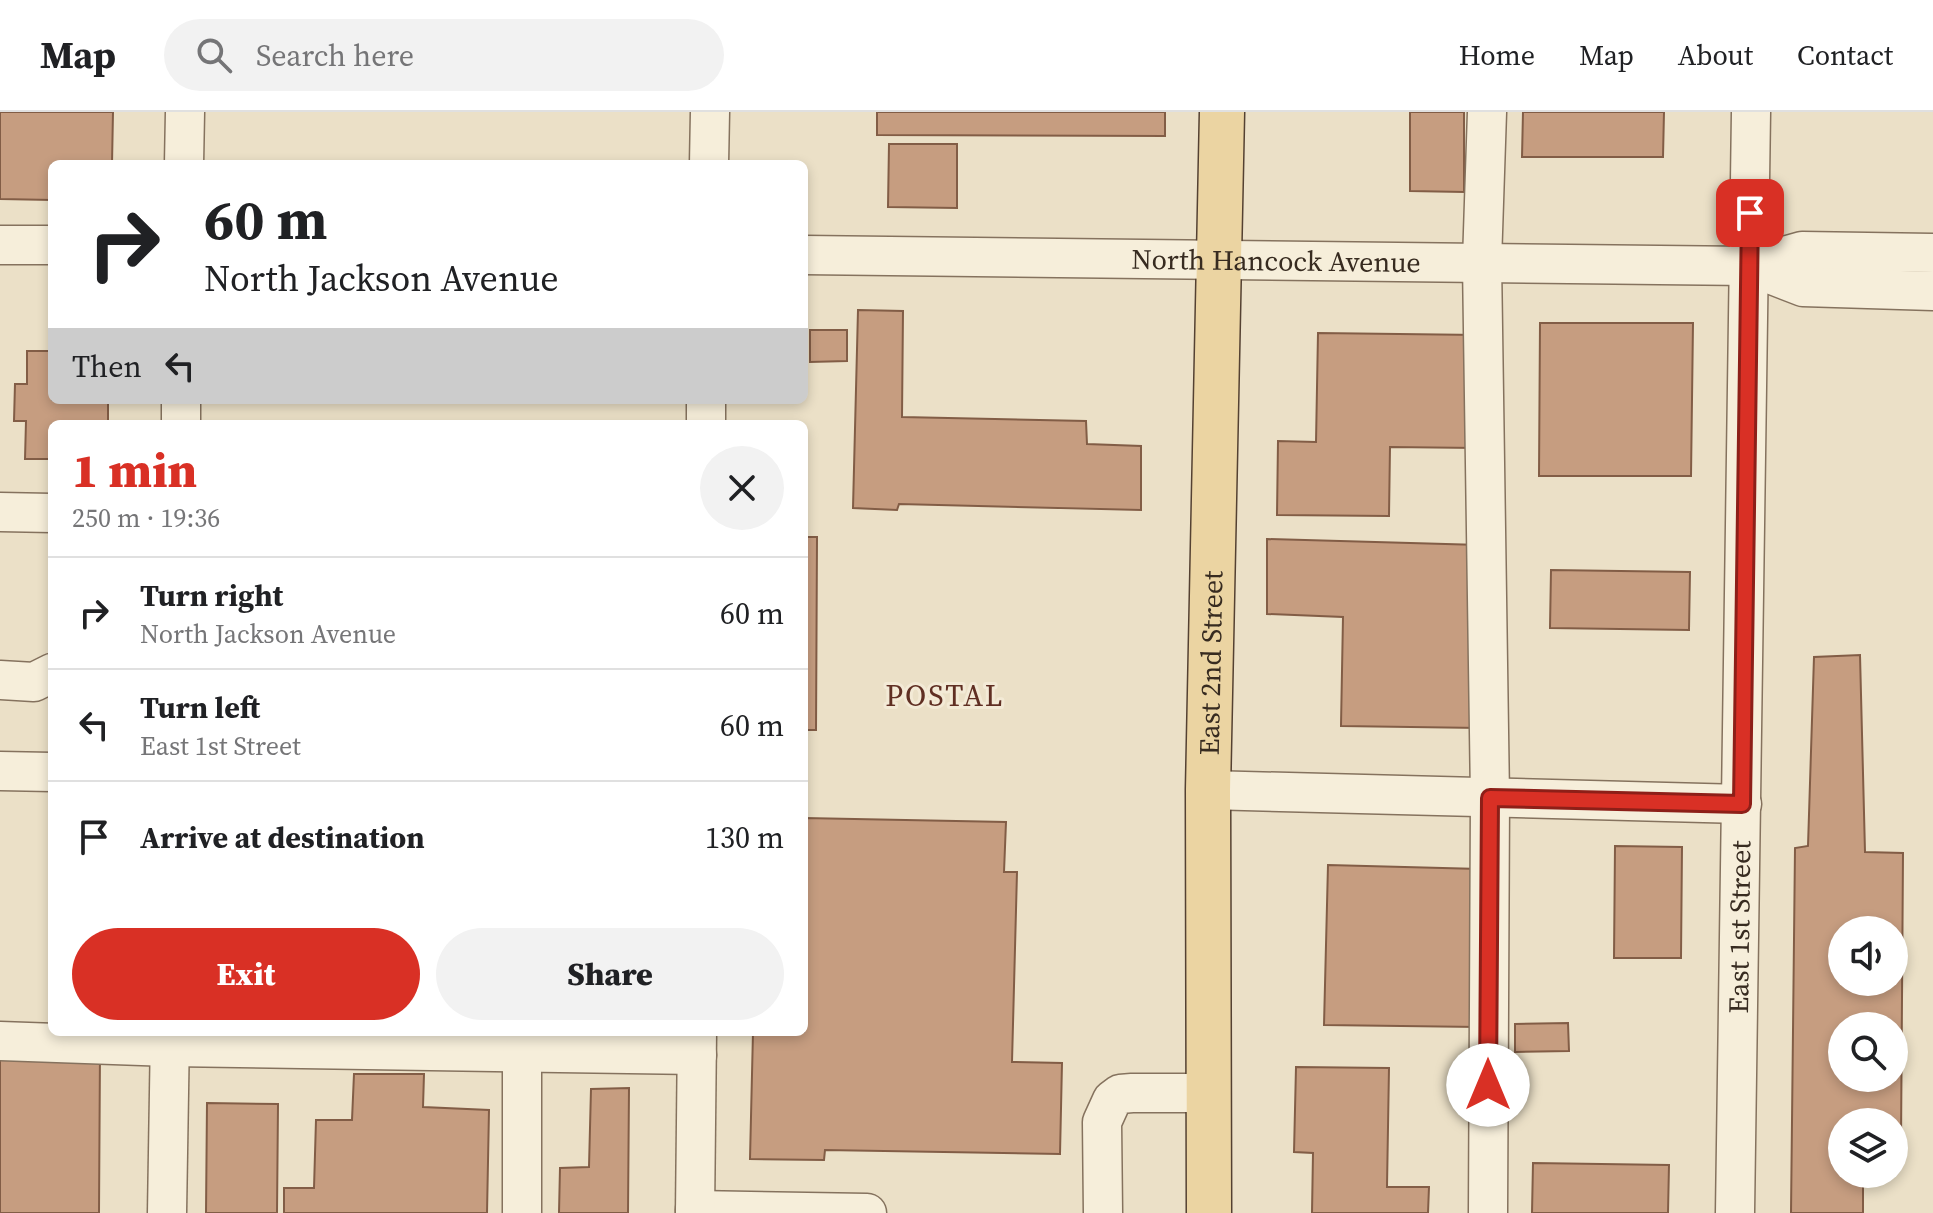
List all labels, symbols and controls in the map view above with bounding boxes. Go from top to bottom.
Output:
search box [164,19,724,91]
text: Map [40,29,116,81]
icon: search [192,33,236,77]
text: Search here [256,35,414,76]
text: Home [1459,36,1535,74]
text: Map [1579,36,1634,74]
text: About [1678,36,1753,74]
text: Contact [1797,36,1893,74]
pin [1716,179,1784,247]
text: 60 m [204,181,327,258]
icon: arrive [1728,191,1772,235]
icon: right [72,192,176,296]
street label: North Hancock Avenue [1131,240,1421,281]
text: North Jackson Avenue [204,254,559,303]
icon: left [158,344,202,388]
text: Then [72,346,142,387]
text: 1 min [72,437,197,503]
button: close [700,446,784,530]
text: 250 m · 19:36 [72,500,220,536]
street label: East 2nd Street [1190,569,1232,756]
text: Turn right [140,575,283,616]
icon: right [72,591,116,635]
text: 60 m [720,593,784,634]
text: North Jackson Avenue [140,616,396,652]
district label: POSTAL [885,675,1005,716]
text: Turn left [140,687,260,728]
icon: left [72,703,116,747]
text: 60 m [720,705,784,746]
text: East 1st Street [140,728,301,764]
icon: arrive [72,815,116,859]
text: Arrive at destination [140,817,425,858]
text: 130 m [705,817,784,858]
street label: East 1st Street [1719,839,1759,1014]
map controls [1828,916,1908,1188]
button: sound [1828,916,1908,996]
button: Exit [72,928,420,1020]
button: Share [436,928,784,1020]
button: search [1828,1012,1908,1092]
position arrow [1446,1043,1530,1127]
button: layers [1828,1108,1908,1188]

